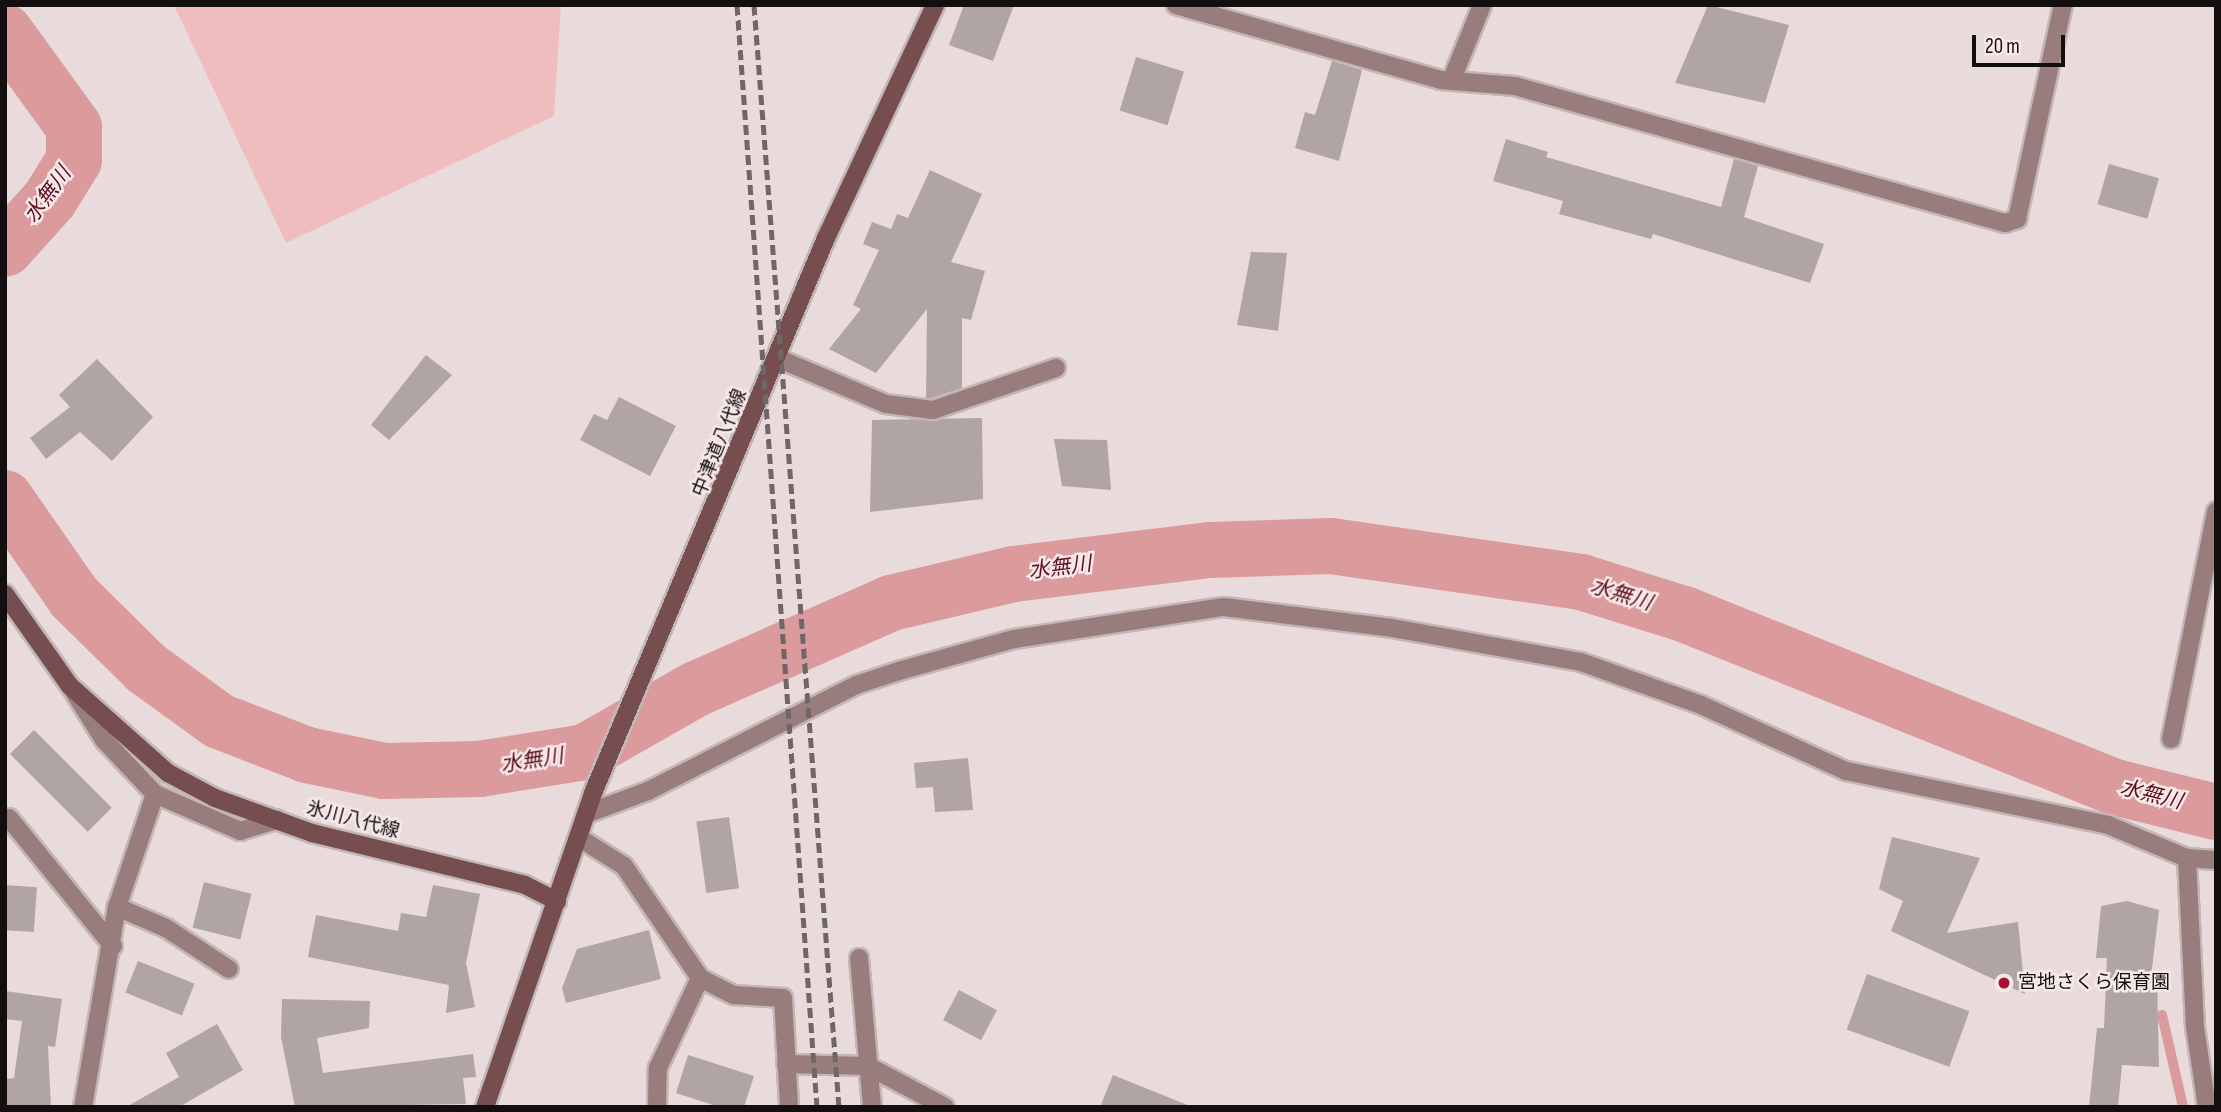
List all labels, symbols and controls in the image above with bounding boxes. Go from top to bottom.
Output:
scale bar [1976,21,2069,65]
text: 20 m [1985,34,2020,59]
water label: 水無川 [19,162,77,228]
street label: 中津道八代線 [688,386,752,500]
water label: 水無川 [1027,552,1093,584]
water label: 水無川 [1587,574,1655,616]
water label: 水無川 [499,744,565,778]
water label: 水無川 [2117,775,2185,815]
street label: 氷川八代線 [304,797,402,843]
place label: 宮地さくら保育園 [2018,972,2170,994]
marker: 宮地さくら保育園 [1996,975,2012,991]

